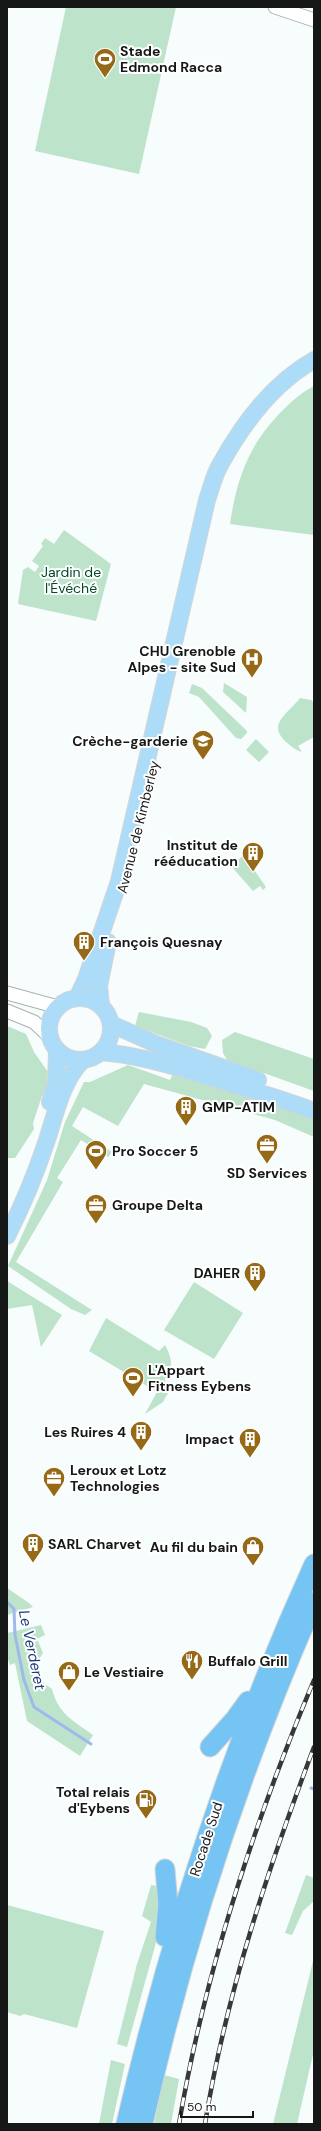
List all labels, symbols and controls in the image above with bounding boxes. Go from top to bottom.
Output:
place label: Stade Edmond Racca [120,42,222,76]
sports icon: Stade Edmond Racca [92,46,118,79]
park label: Jardin de l'Évéché [41,563,101,597]
place label: CHU Grenoble Alpes - site Sud [128,642,236,676]
hospital icon: CHU Grenoble Alpes - site Sud [239,646,265,679]
school or university icon: Crèche-garderie [190,728,216,761]
place label: Crèche-garderie [72,732,188,750]
street label: Avenue de Kimberley [113,759,163,895]
place label: Institut de rééducation [154,836,238,870]
building icon: Institut de rééducation [240,840,266,873]
building icon: François Quesnay [71,929,97,962]
place label: François Quesnay [100,933,223,951]
building icon: GMP-ATIM [173,1094,199,1127]
place label: GMP-ATIM [202,1098,275,1116]
office icon: SD Services [254,1132,280,1165]
sports icon: Pro Soccer 5 [83,1138,109,1171]
place label: Pro Soccer 5 [112,1142,198,1160]
place label: SD Services [227,1164,307,1182]
office icon: Groupe Delta [83,1192,109,1225]
place label: Groupe Delta [112,1196,203,1214]
building icon: DAHER [242,1260,268,1293]
place label: DAHER [194,1264,240,1282]
place label: L'Appart Fitness Eybens [148,1361,251,1395]
sports icon: L'Appart Fitness Eybens [120,1365,146,1398]
building icon: Les Ruires 4 [128,1419,154,1452]
place label: Les Ruires 4 [44,1423,126,1441]
building icon: Impact [237,1426,263,1459]
place label: Impact [185,1430,234,1448]
place label: Leroux et Lotz Technologies [70,1461,166,1495]
office icon: Leroux et Lotz Technologies [41,1465,67,1498]
building icon: SARL Charvet [20,1531,46,1564]
shop icon: Au fil du bain [240,1534,266,1567]
place label: SARL Charvet [48,1535,141,1553]
place label: Au fil du bain [150,1538,238,1556]
water label: Le Verderet [14,1608,50,1692]
restaurant icon: Buffalo Grill [179,1648,205,1681]
place label: Buffalo Grill [208,1652,287,1670]
shop icon: Le Vestiaire [56,1659,82,1692]
place label: Le Vestiaire [84,1663,164,1681]
place label: Total relais d'Eybens [56,1783,130,1817]
fuel station icon: Total relais d'Eybens [133,1787,159,1820]
street label: Rocade Sud [186,1800,226,1878]
scale bar [181,2093,253,2119]
text: 50 m [187,2099,216,2115]

